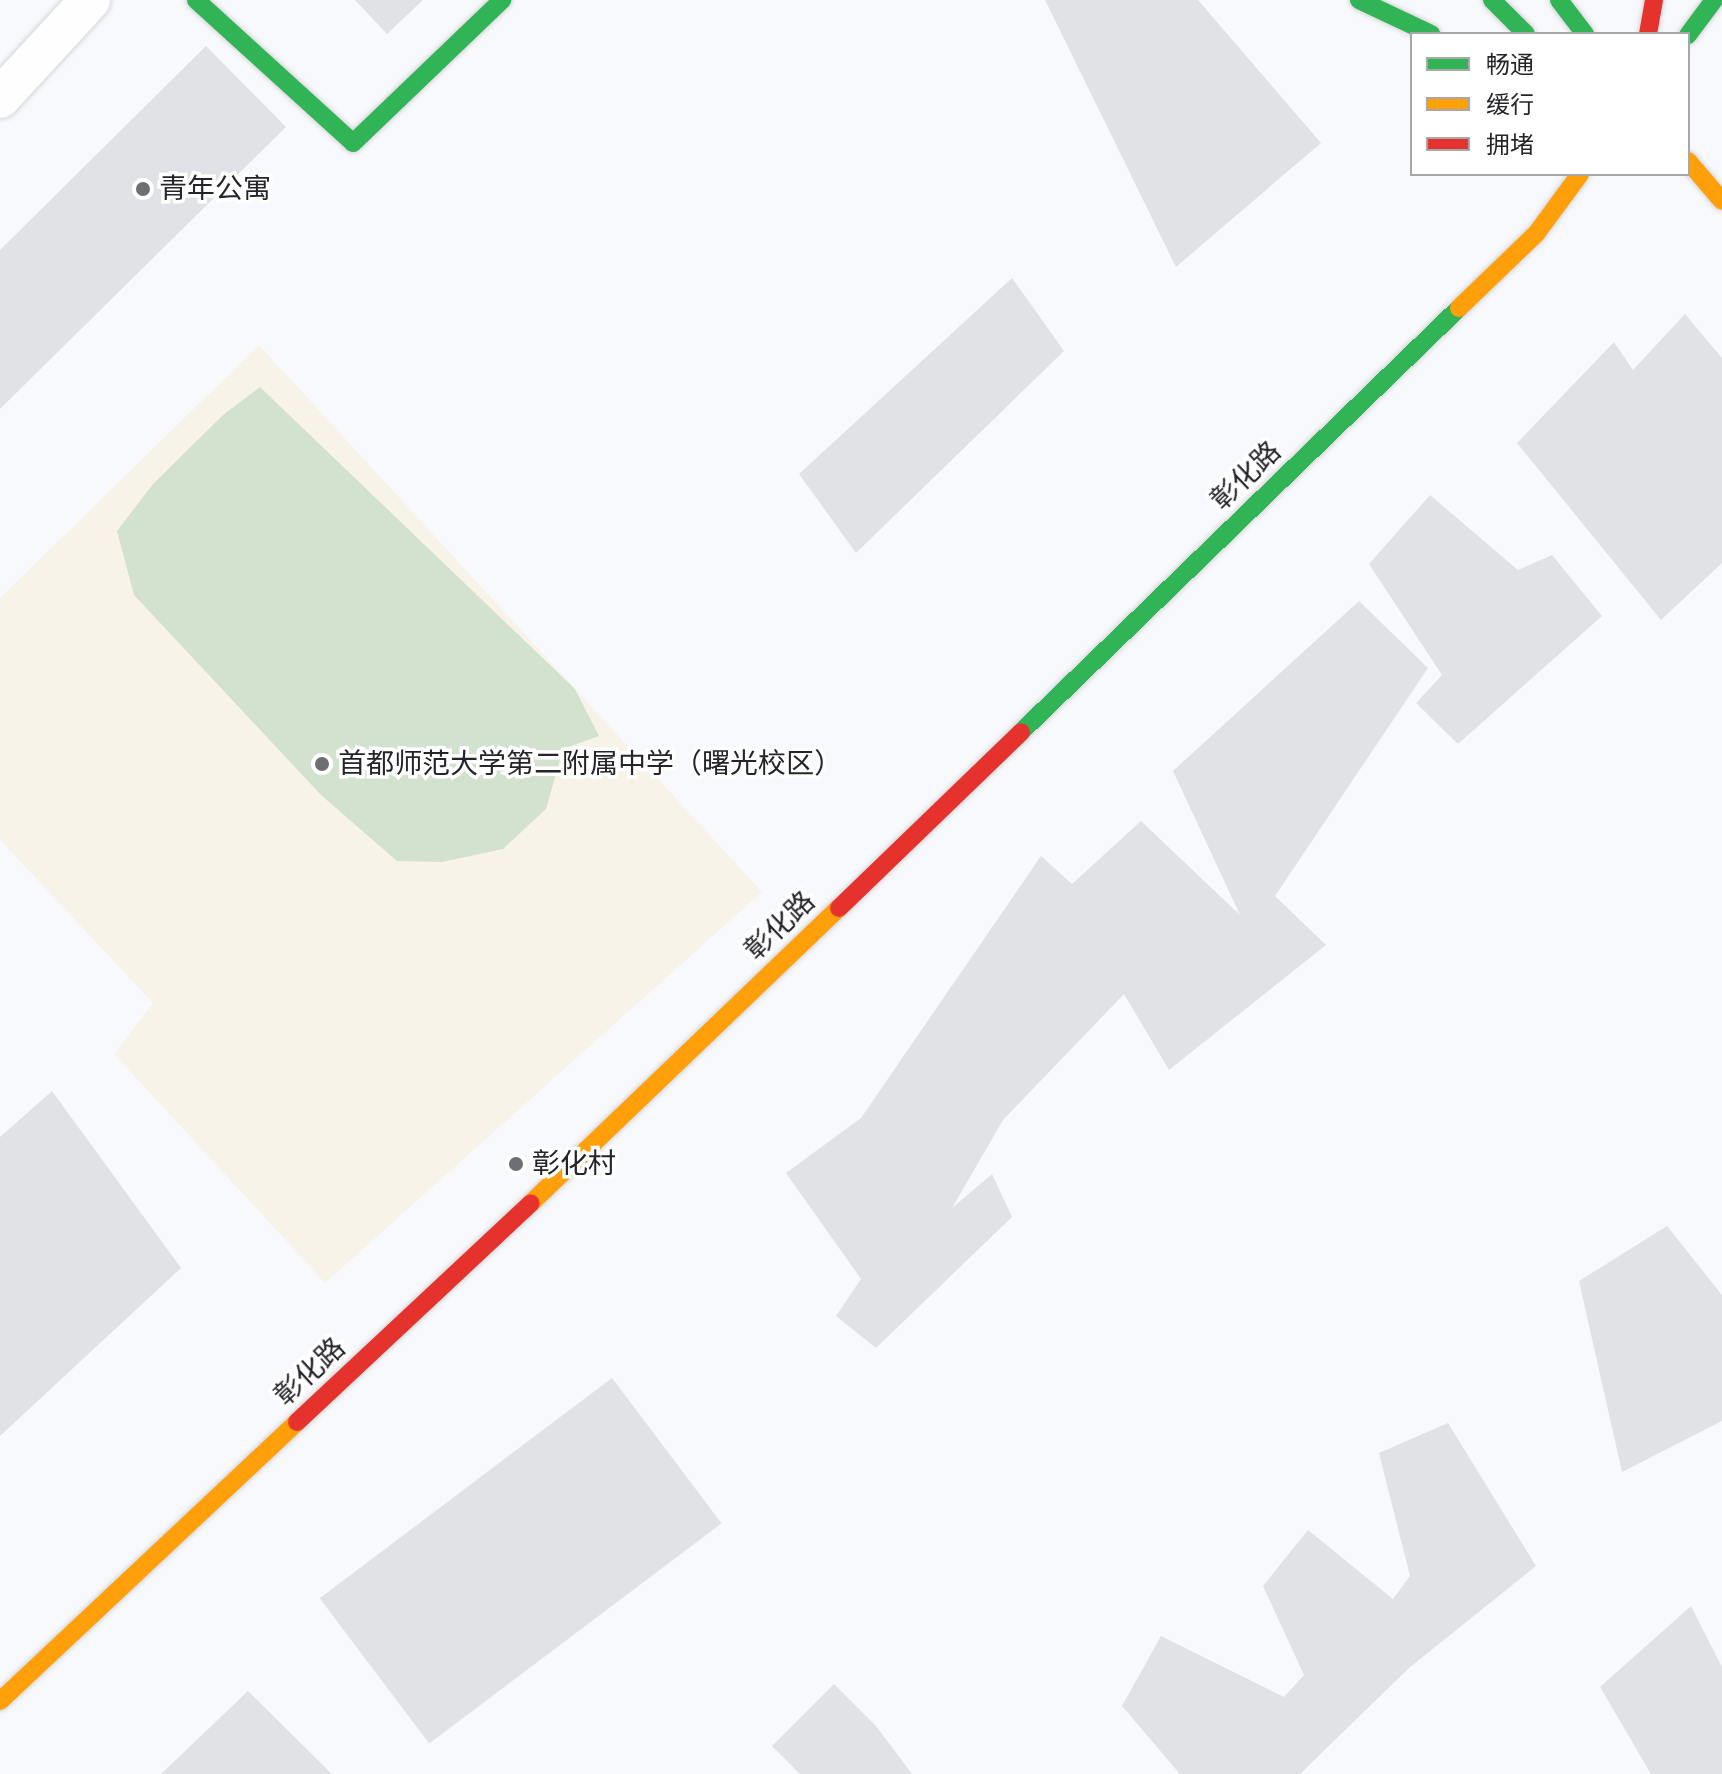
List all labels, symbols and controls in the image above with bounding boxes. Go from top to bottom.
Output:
legend [1410,32,1690,176]
text: 畅通 [1486,48,1534,83]
text: 缓行 [1486,88,1534,123]
text: 拥堵 [1486,128,1534,163]
place label: 青年公寓 [159,172,271,206]
marker: 青年公寓 [134,180,152,198]
street label: 彰化路 [1204,435,1288,517]
place label: 首都师范大学第二附属中学（曙光校区） [338,747,842,781]
marker: 首都师范大学第二附属中学（曙光校区） [313,755,331,773]
street label: 彰化路 [738,885,822,967]
place label: 彰化村 [532,1147,616,1181]
marker: 彰化村 [507,1155,525,1173]
street label: 彰化路 [268,1331,352,1413]

